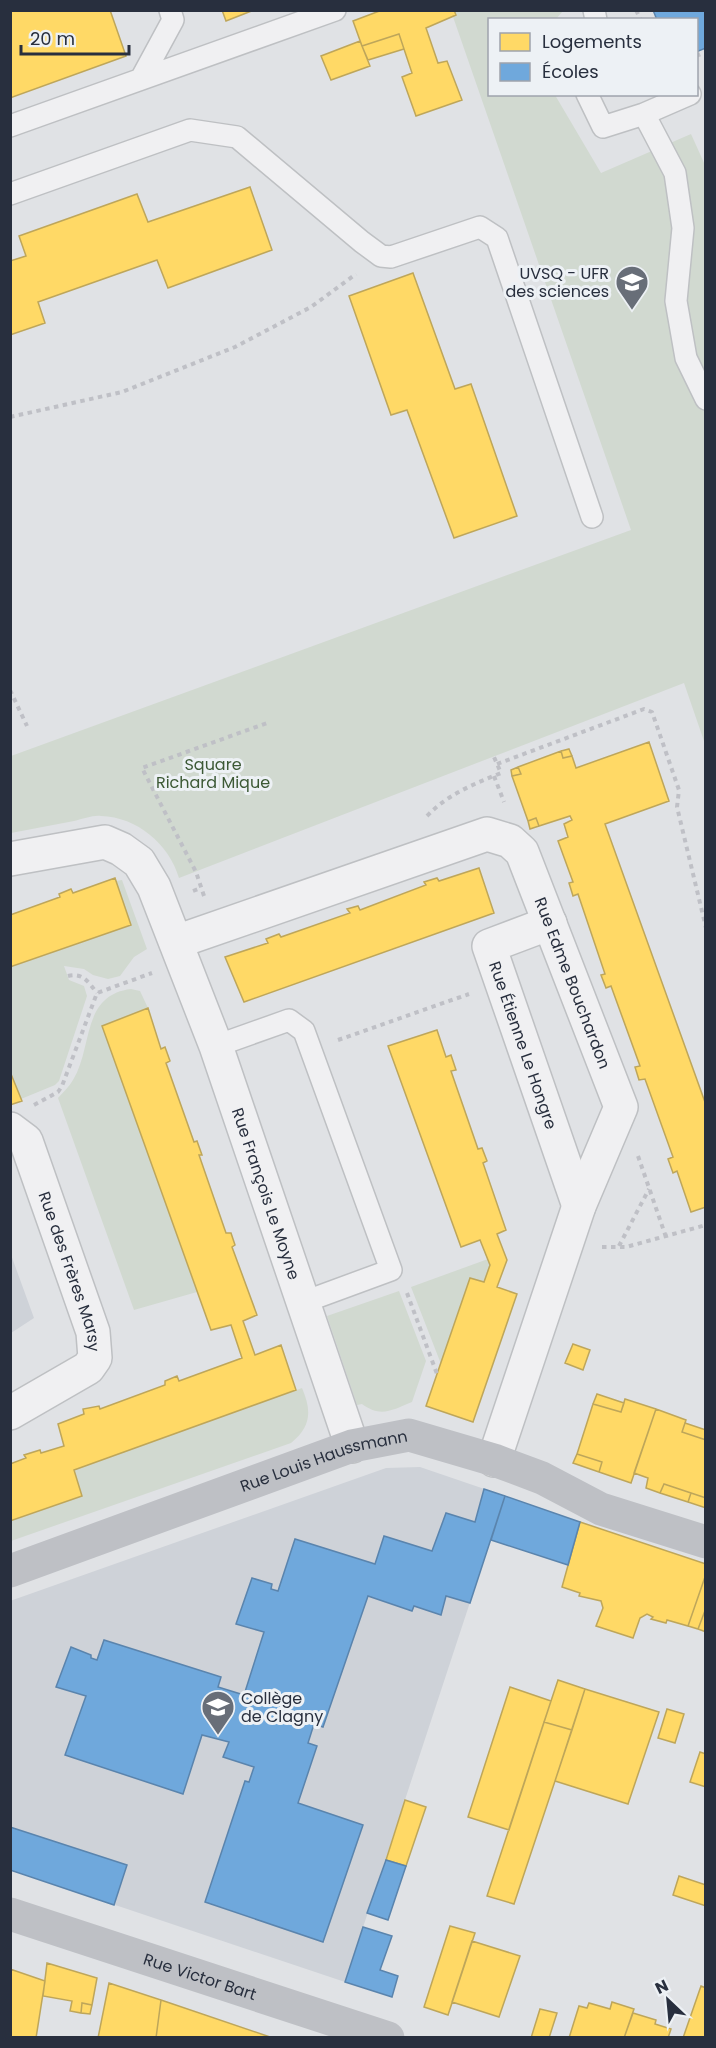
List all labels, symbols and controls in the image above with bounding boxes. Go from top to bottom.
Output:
scale bar [21,18,129,56]
legend [488,18,698,96]
text: 20 m [30,26,75,51]
text: Logements [542,29,642,54]
text: Écoles [542,59,599,84]
place label: UVSQ - UFR des sciences [505,262,609,303]
school or university icon: UVSQ - UFR des sciences [614,264,650,311]
park label: Square Richard Mique [156,753,270,794]
street label: Rue Edme Bouchardon [529,894,617,1072]
street label: Rue Étienne Le Hongre [484,958,563,1132]
street label: Rue François Le Moyne [226,1105,306,1283]
street label: Rue des Frères Marsy [33,1188,106,1352]
street label: Rue Louis Haussmann [237,1424,409,1498]
place label: Collège de Clagny [241,1687,323,1728]
school or university icon: Collège de Clagny [200,1689,236,1736]
street label: Rue Victor Bart [141,1947,260,2006]
north arrow [638,1970,698,2030]
text: N [651,1974,672,2000]

